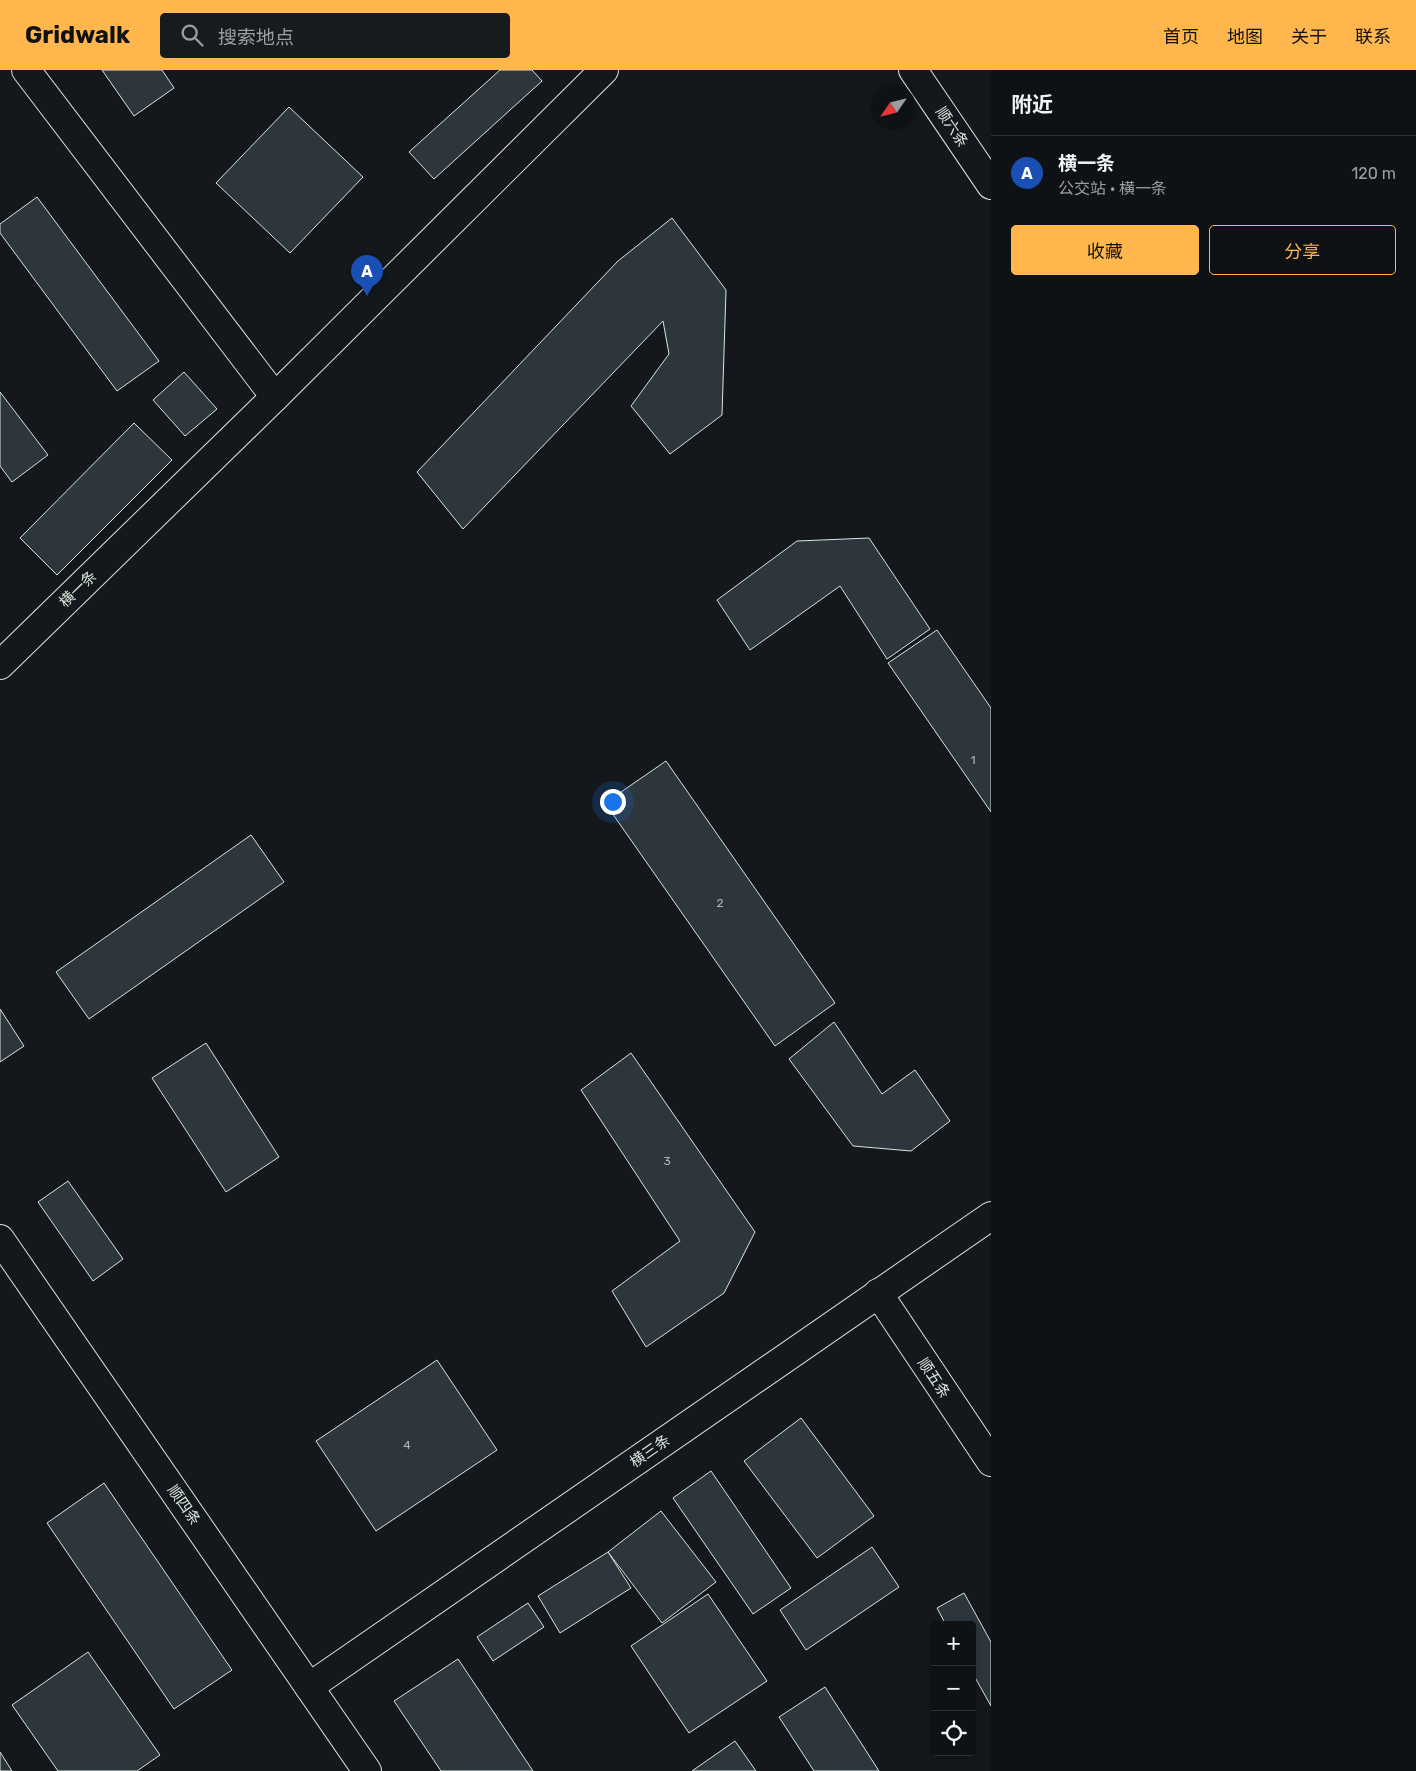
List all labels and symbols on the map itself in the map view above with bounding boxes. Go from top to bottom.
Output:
north arrow [871,85,916,130]
street label: 顺六条 [932,103,972,151]
pin: A [351,255,383,296]
street label: 横一条 [56,567,100,611]
house number: 1 [970,753,976,767]
your location [600,789,626,815]
house number: 2 [716,896,724,910]
house number: 3 [663,1154,671,1168]
street label: 顺五条 [914,1354,954,1402]
street label: 横三条 [626,1431,674,1471]
house number: 4 [403,1438,411,1452]
street label: 顺四条 [164,1481,204,1529]

